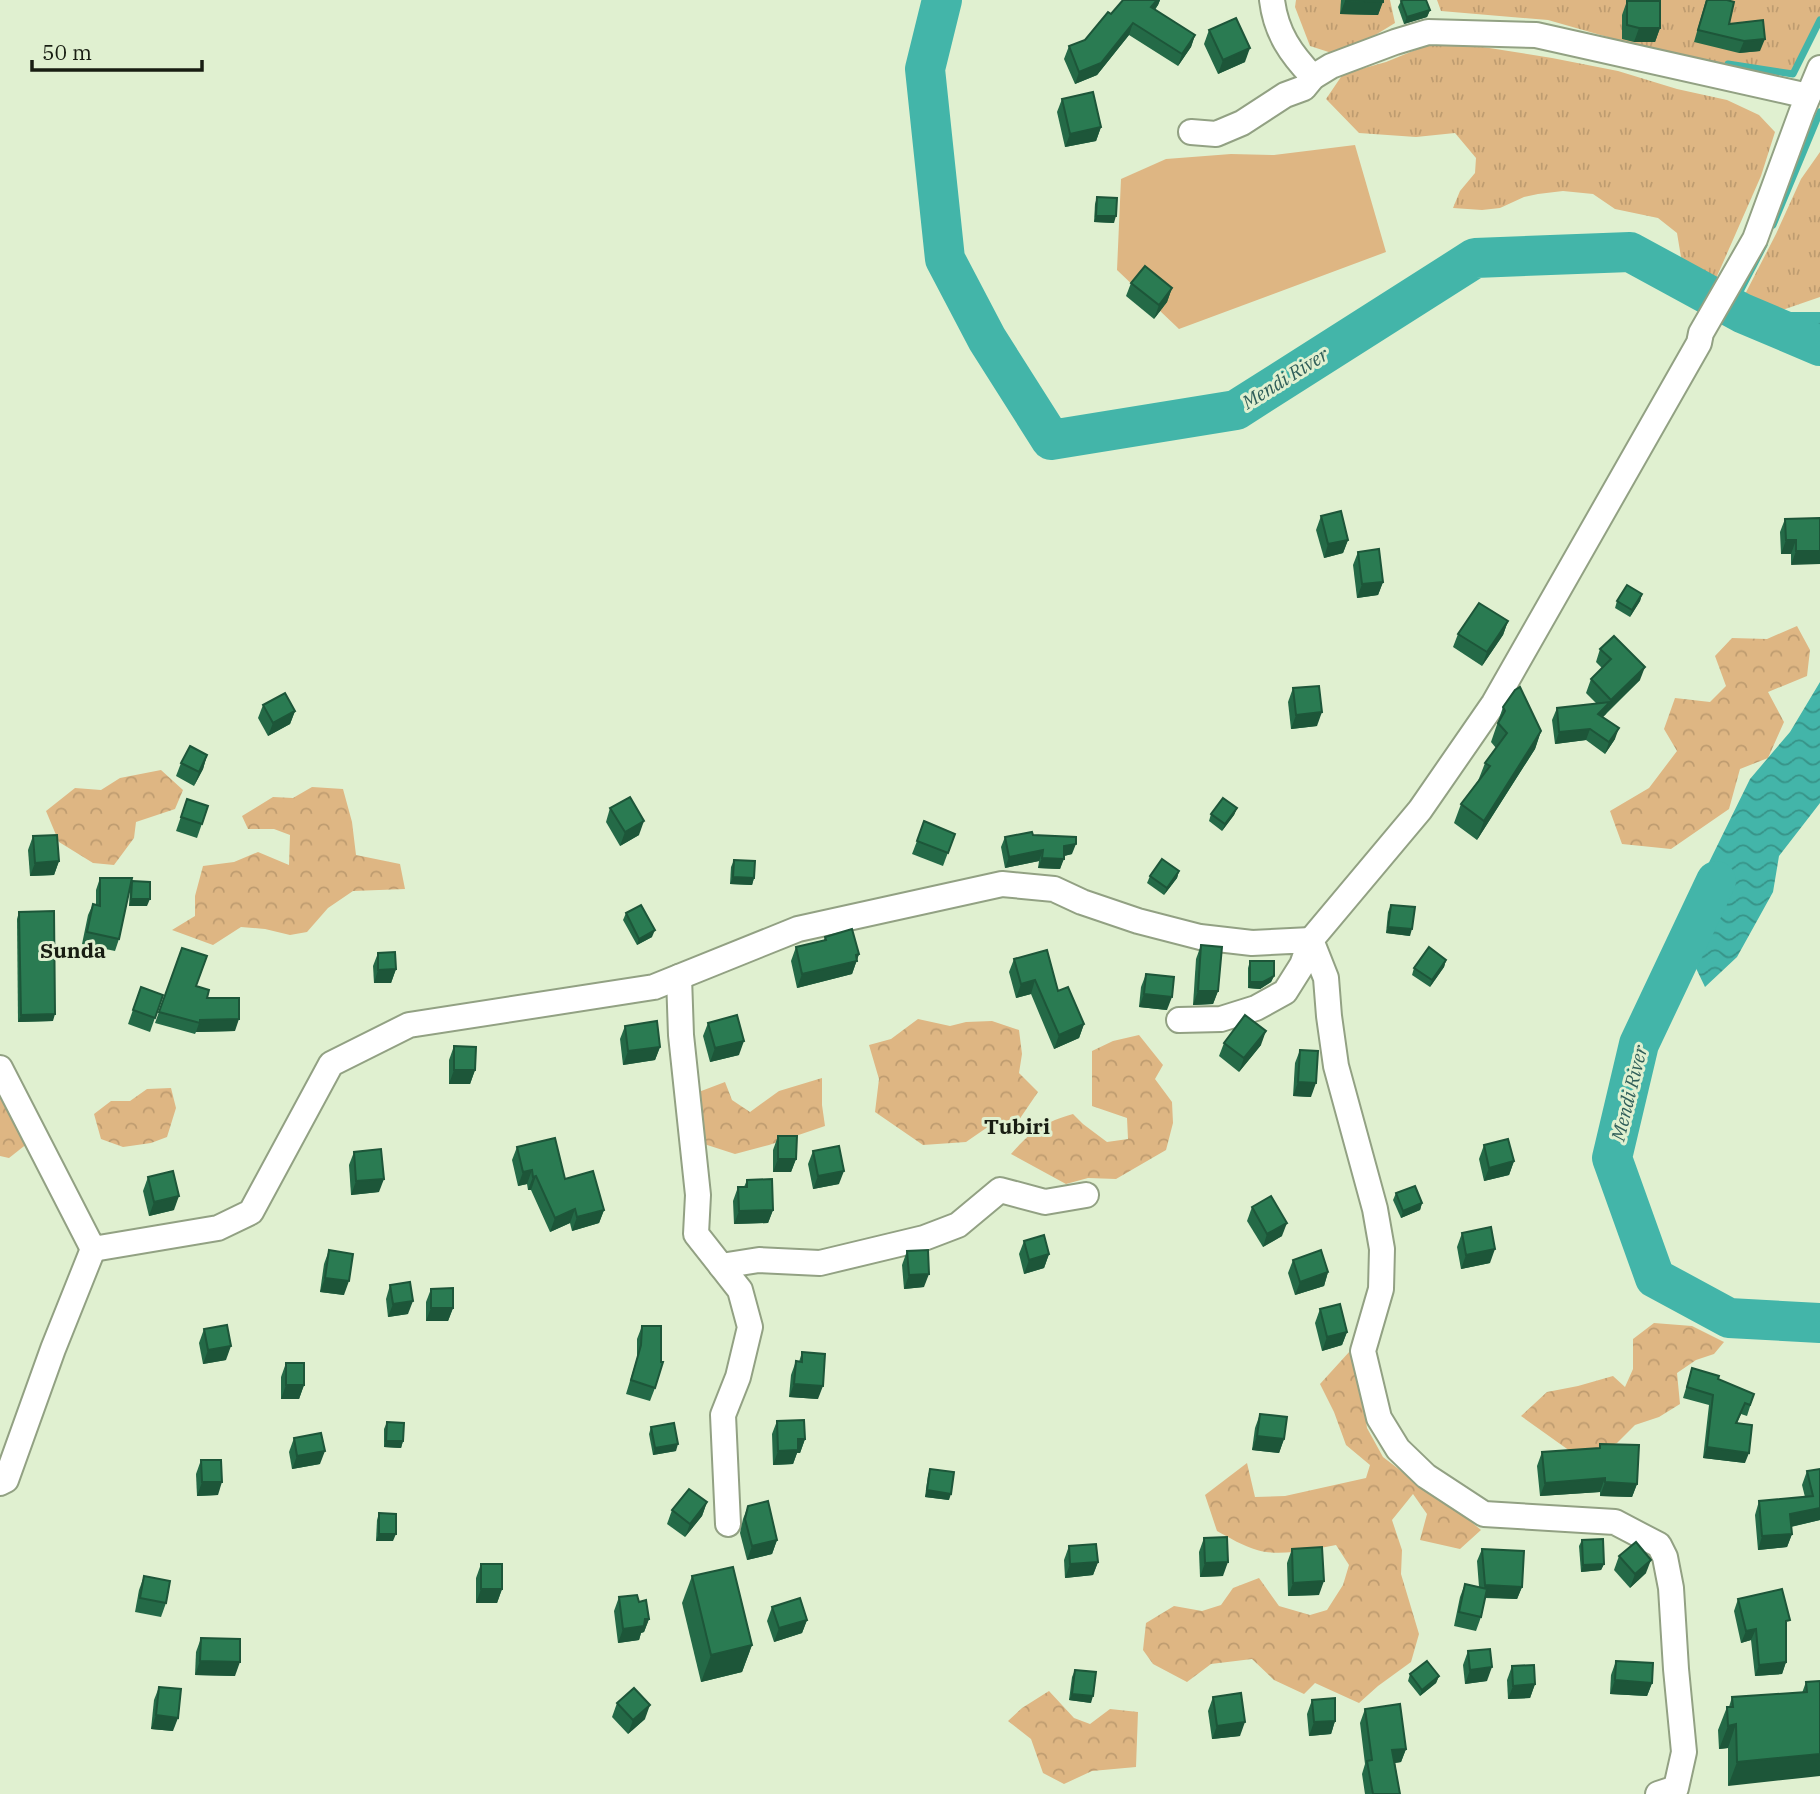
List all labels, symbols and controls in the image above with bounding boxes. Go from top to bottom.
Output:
scale bar [32,28,201,72]
text: 50 m [42,38,92,66]
water label: Mendi River [1237,342,1333,414]
district label: Sunda [40,936,106,964]
water label: Mendi River [1605,1042,1653,1144]
district label: Tubiri [984,1112,1050,1140]

